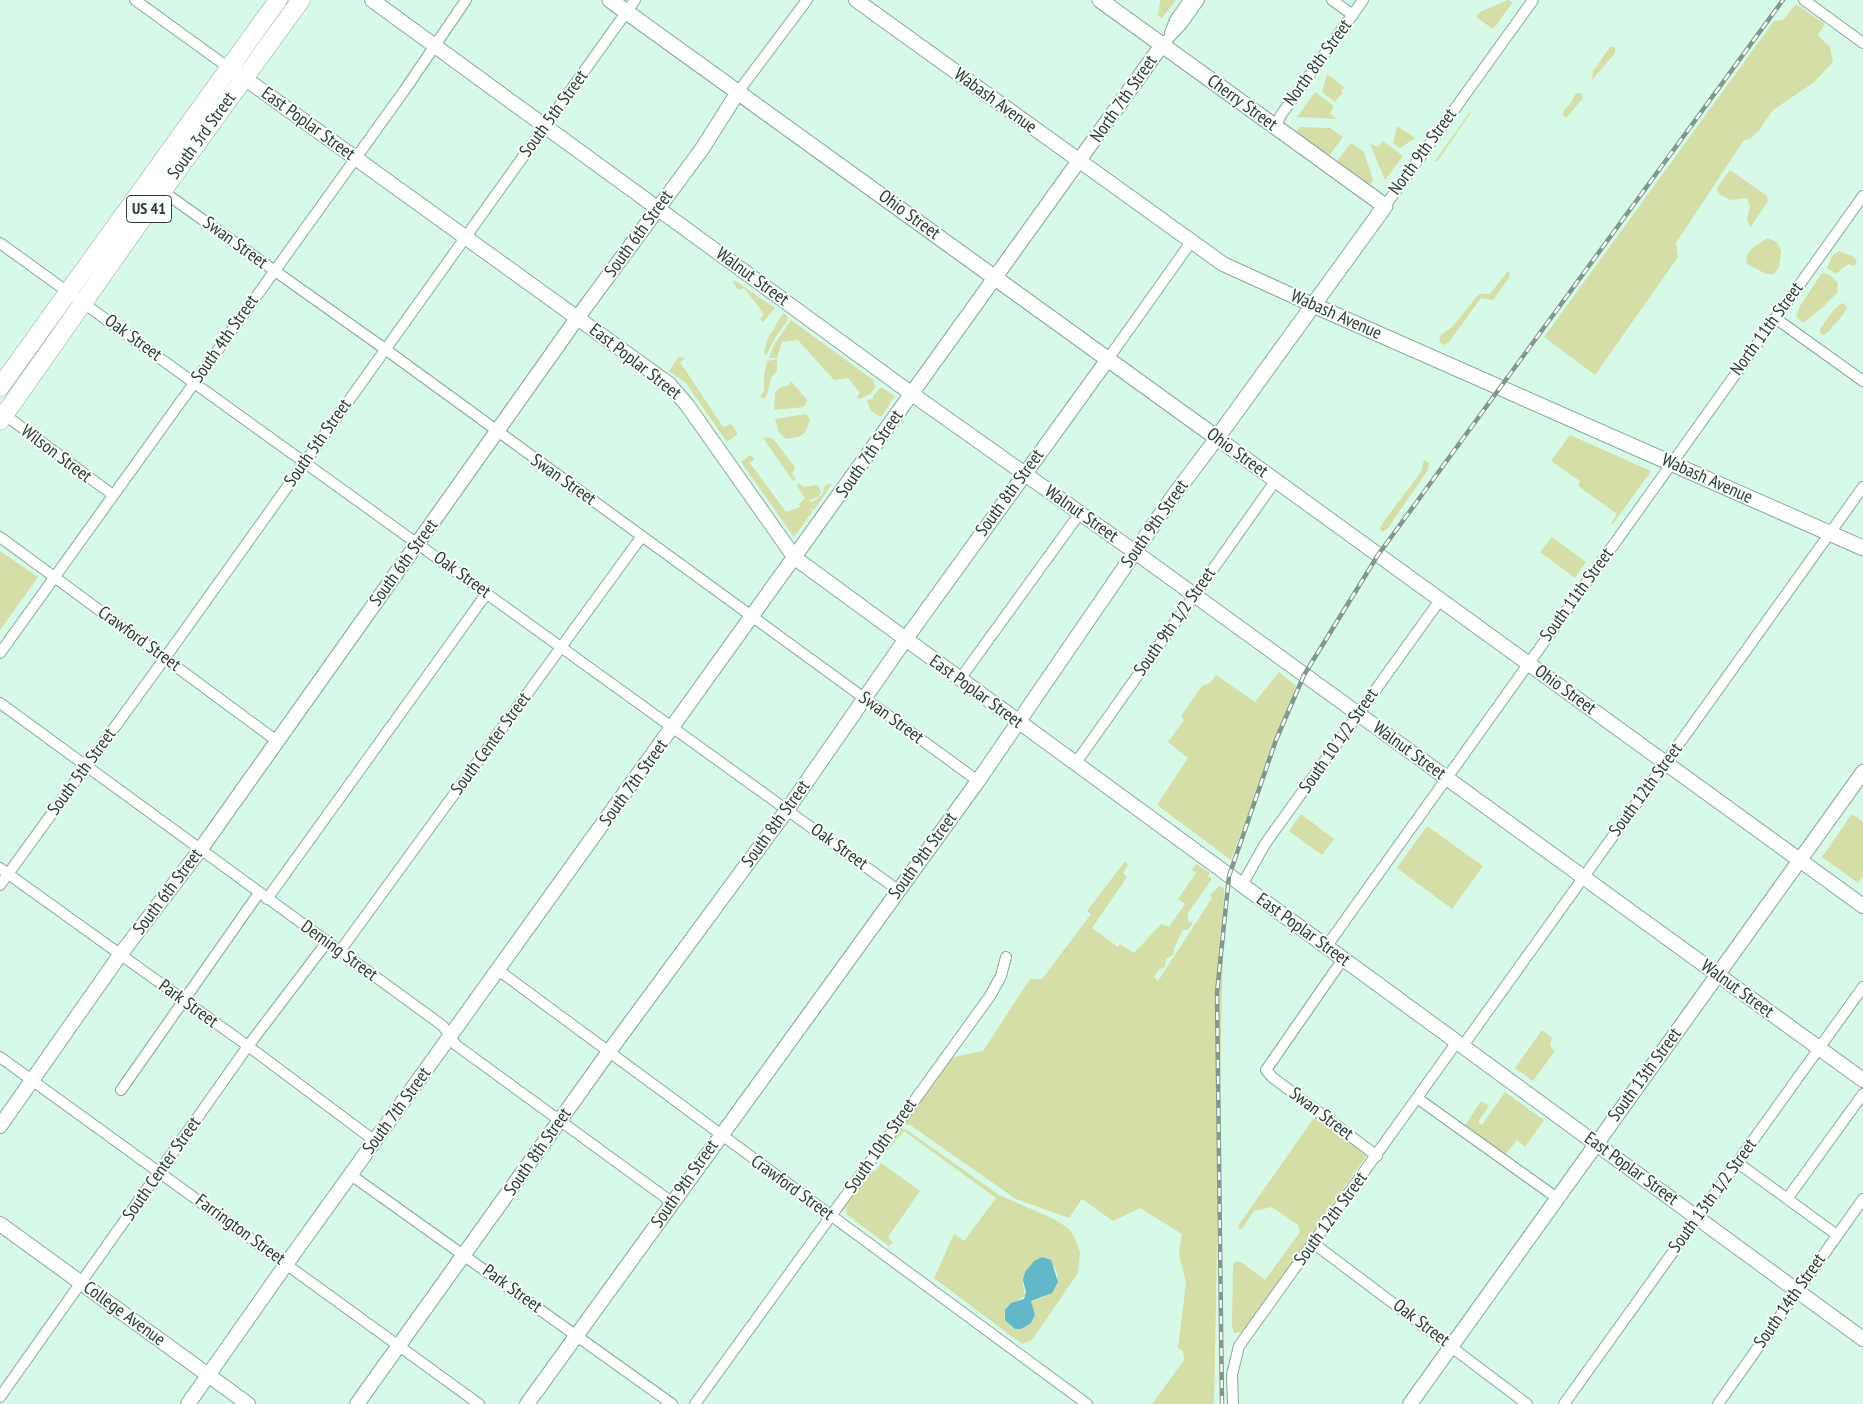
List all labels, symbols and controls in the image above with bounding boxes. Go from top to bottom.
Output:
street label: North 8th Street [1279,16,1357,110]
street label: North 7th Street [1086,51,1162,147]
street label: Wabash Avenue [949,64,1041,138]
street label: South 5th Street [515,66,593,162]
street label: Cherry Street [1203,70,1281,136]
street label: East Poplar Street [257,83,359,165]
street label: South 3rd Street [163,88,241,184]
street label: North 9th Street [1384,105,1462,199]
street label: South 6th Street [600,186,678,282]
street label: Ohio Street [874,186,944,244]
road number: US 41 [126,195,172,222]
street label: Swan Street [199,212,271,274]
street label: Walnut Street [711,243,793,311]
street label: North 11th Street [1726,278,1808,380]
street label: Wabash Avenue [1287,285,1385,345]
street label: South 4th Street [187,291,263,387]
street label: Oak Street [100,310,166,366]
street label: East Poplar Street [585,320,685,404]
street label: South 5th Street [280,395,356,491]
street label: South 7th Street [832,406,908,502]
street label: Wilson Street [16,420,96,488]
street label: Ohio Street [1202,424,1272,482]
street label: South 8th Street [971,445,1049,541]
street label: Wabash Avenue [1658,449,1756,509]
street label: Swan Street [526,450,600,510]
street label: South 9th Street [1117,476,1193,572]
street label: Walnut Street [1040,481,1122,547]
street label: South 6th Street [365,515,443,611]
street label: South 11th Street [1536,544,1618,646]
street label: Oak Street [429,547,495,603]
street label: South 9th 1/2 Street [1130,564,1220,680]
street label: Crawford Street [93,602,185,676]
street label: East Poplar Street [925,651,1027,733]
street label: Ohio Street [1530,661,1600,719]
street label: South 10 1/2 Street [1295,685,1383,797]
street label: Swan Street [855,687,927,749]
street label: South Center Street [447,689,535,799]
street label: Walnut Street [1368,717,1450,785]
street label: South 5th Street [43,724,121,820]
street label: South 7th Street [595,735,673,831]
street label: South 12th Street [1605,739,1687,841]
street label: South 8th Street [737,776,815,872]
street label: South 9th Street [884,808,962,904]
street label: Oak Street [806,819,872,875]
street label: South 6th Street [129,845,207,939]
street label: East Poplar Street [1252,889,1354,971]
street label: Deming Street [297,916,381,986]
street label: Walnut Street [1696,955,1778,1023]
street label: Park Street [154,975,222,1033]
street label: South 13th Street [1604,1024,1686,1126]
street label: South 7th Street [358,1063,436,1159]
street label: Swan Street [1285,1083,1357,1145]
street label: South 10th Street [841,1095,921,1197]
street label: South 8th Street [500,1104,576,1200]
street label: South Center Street [118,1113,206,1225]
street label: East Poplar Street [1580,1128,1682,1210]
street label: South 13th 1/2 Street [1664,1135,1762,1257]
street label: South 9th Street [647,1136,723,1232]
street label: Crawford Street [746,1151,838,1225]
street label: South 12th Street [1290,1168,1372,1270]
street label: Farrington Street [191,1190,289,1270]
street label: South 14th Street [1750,1250,1830,1352]
street label: Park Street [478,1260,546,1318]
street label: College Avenue [79,1277,169,1351]
street label: Oak Street [1388,1295,1454,1351]

